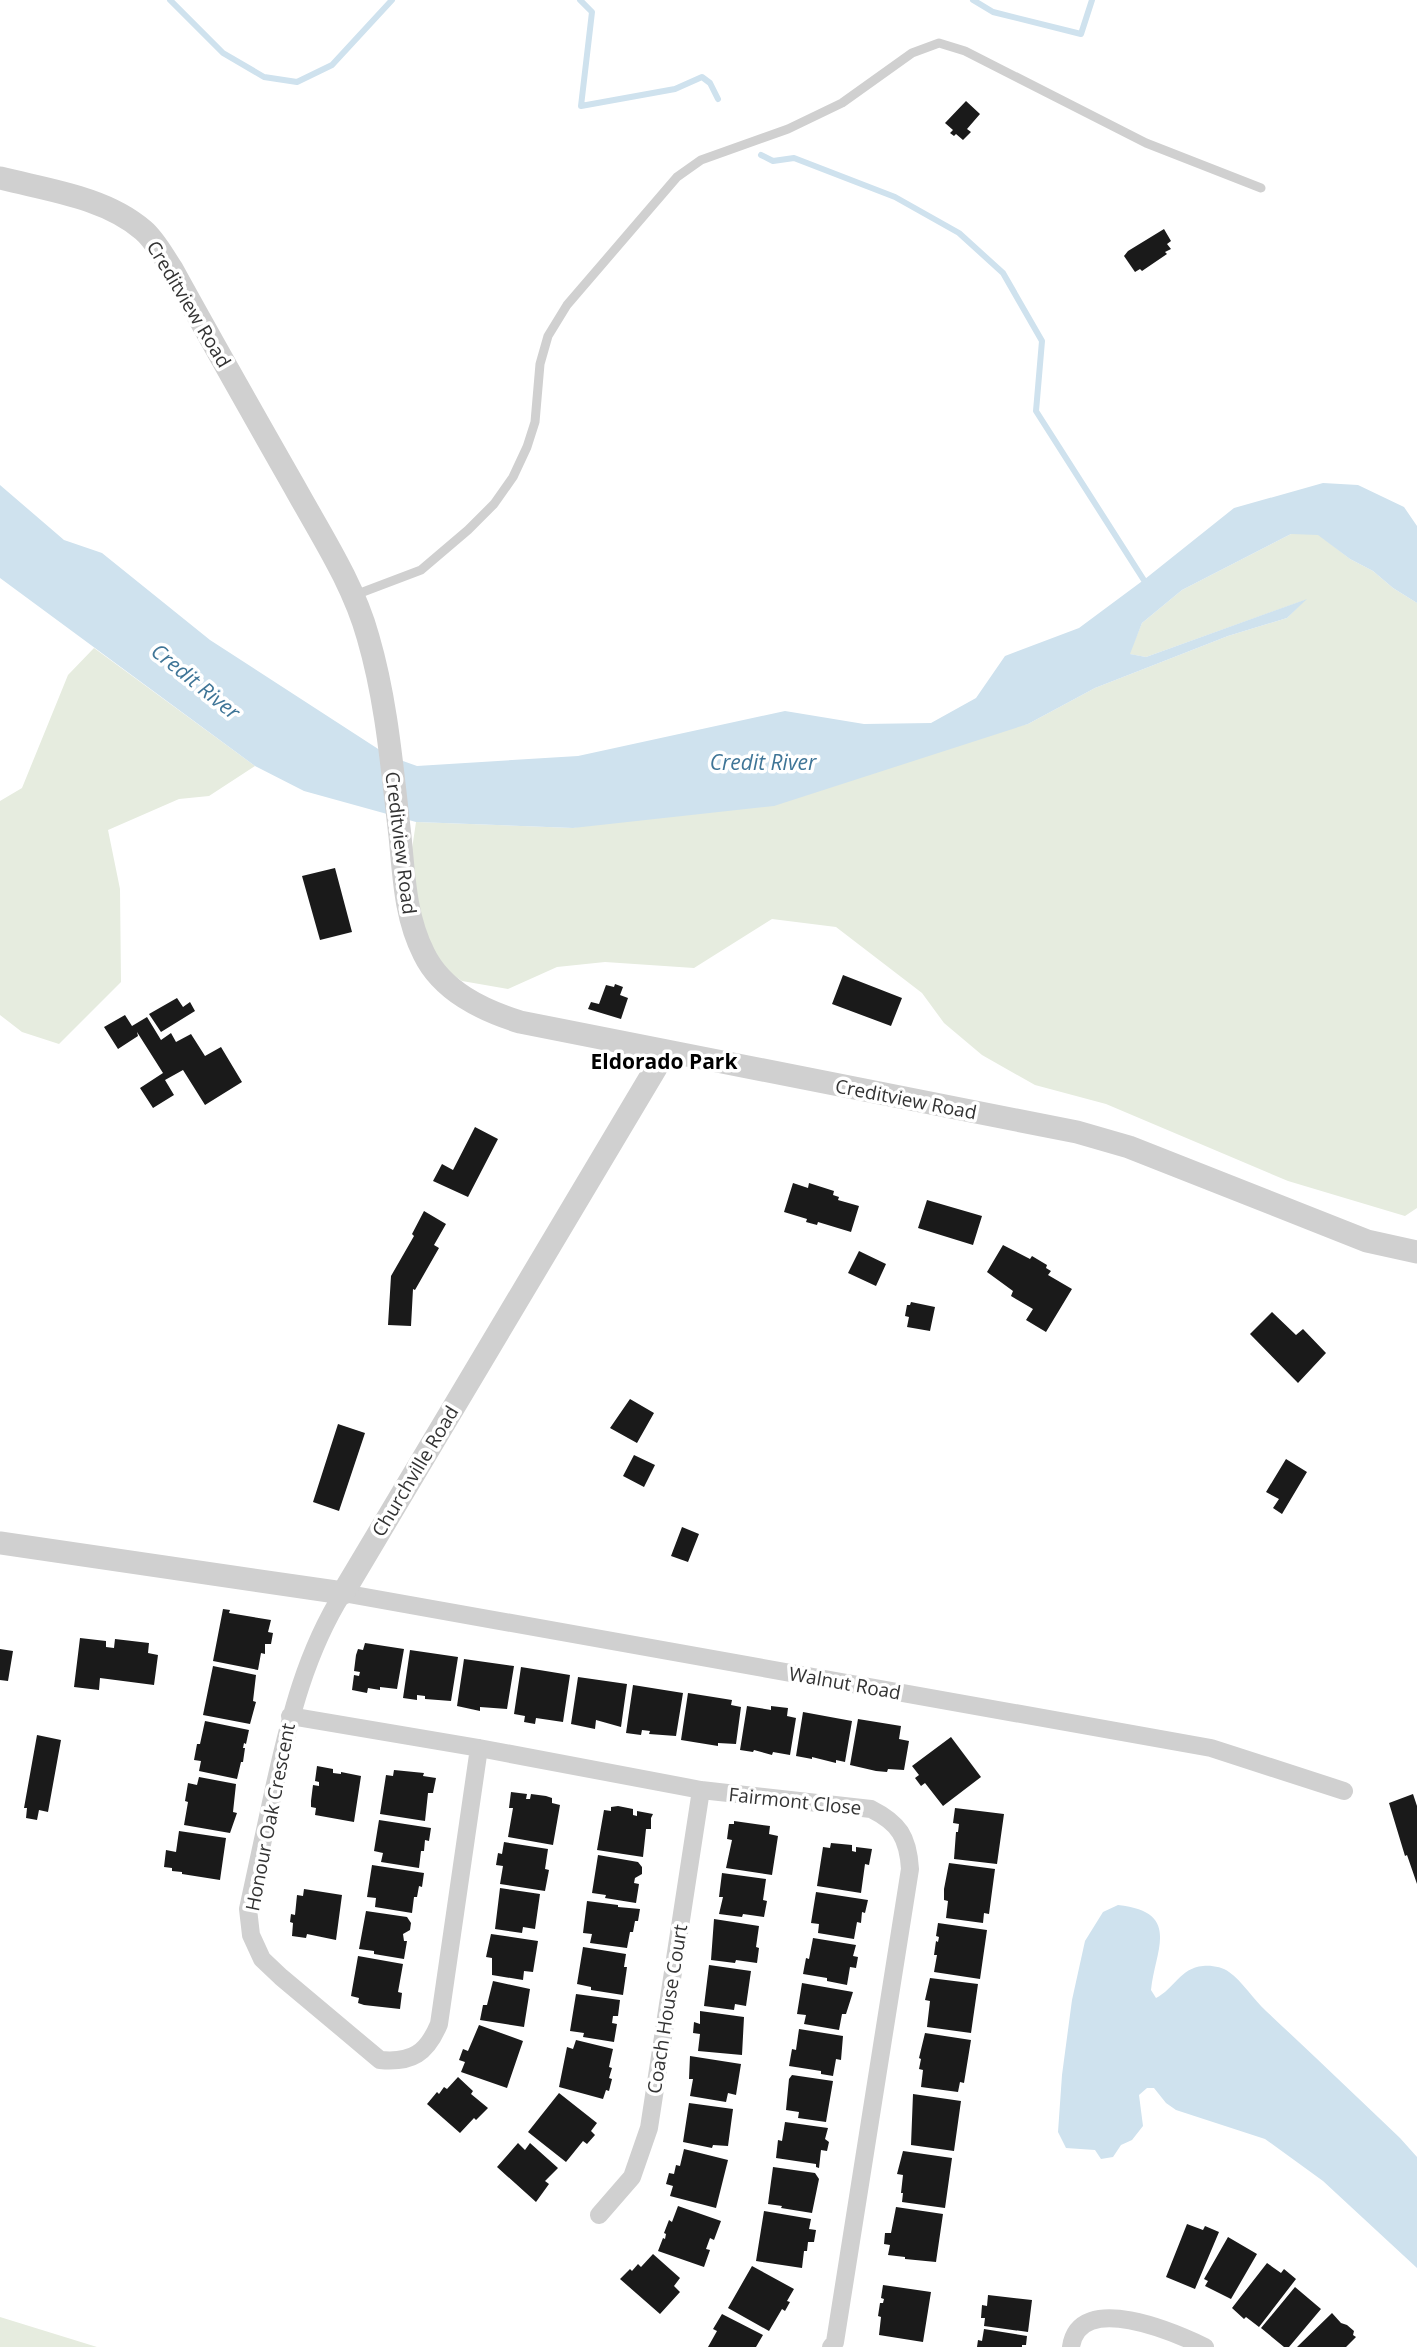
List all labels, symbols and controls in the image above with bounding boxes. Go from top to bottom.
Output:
street label: Creditview Road [141,236,237,372]
water label: Credit River [146,637,247,726]
water label: Credit River [710,748,817,776]
street label: Creditview Road [379,770,423,916]
district label: Eldorado Park [591,1047,738,1075]
street label: Creditview Road [833,1073,979,1125]
street label: Churchville Road [366,1401,464,1541]
street label: Walnut Road [787,1660,903,1706]
street label: Honour Oak Crescent [239,1721,301,1913]
street label: Fairmont Close [727,1781,863,1821]
street label: Coach House Court [641,1922,693,2095]

